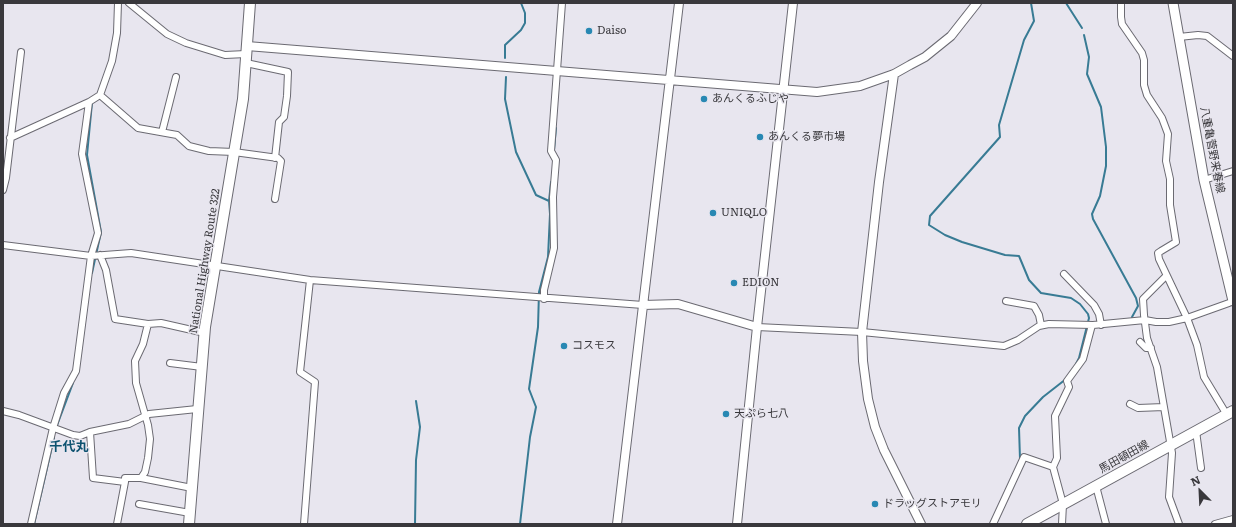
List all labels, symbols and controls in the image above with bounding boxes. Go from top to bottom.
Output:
place label: Daiso [597,24,626,38]
marker: Daiso [584,26,594,36]
place label: あんくるふじや [712,92,789,106]
marker: あんくるふじや [699,94,709,104]
street label: 八重亀菅野来春線 [1197,106,1227,194]
place label: あんくる夢市場 [768,130,845,144]
marker: あんくる夢市場 [755,132,765,142]
street label: National Highway Route 322 [187,188,223,334]
place label: UNIQLO [721,206,767,220]
marker: UNIQLO [708,208,718,218]
place label: EDION [742,276,779,290]
marker: EDION [729,278,739,288]
place label: コスモス [572,339,616,353]
marker: コスモス [559,341,569,351]
place label: 天ぷら七八 [734,407,789,421]
marker: 天ぷら七八 [721,409,731,419]
street label: 馬田頓田線 [1097,438,1151,476]
district label: 千代丸 [50,439,88,455]
north arrow [1180,471,1220,511]
text: N [1188,471,1203,489]
place label: ドラッグストアモリ [883,497,982,511]
marker: ドラッグストアモリ [870,499,880,509]

